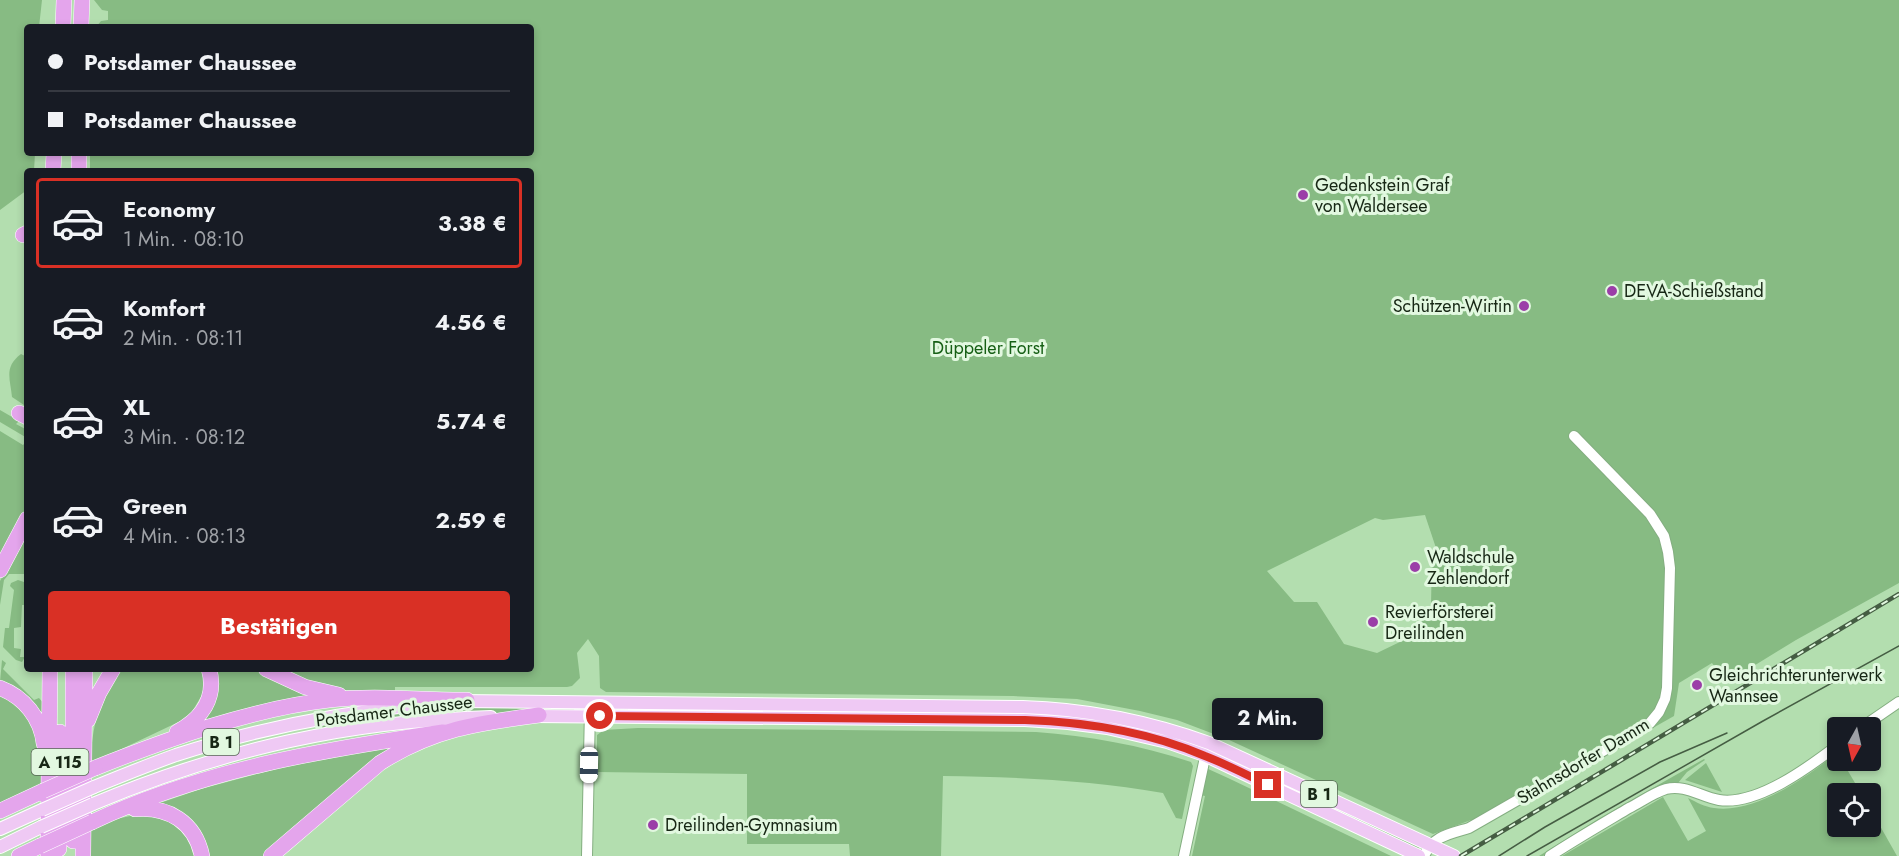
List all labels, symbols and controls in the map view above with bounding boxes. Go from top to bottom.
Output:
text: Potsdamer Chaussee [84,46,297,78]
text: Potsdamer Chaussee [84,104,297,136]
place label: Gedenkstein Graf von Waldersee [1315,172,1450,219]
marker: Gedenkstein Graf von Waldersee [1296,188,1310,202]
text: Economy [123,193,215,225]
icon: car [51,196,105,250]
text: 3.38 € [438,207,507,239]
text: 1 Min. · 08:10 [123,225,244,254]
place label: DEVA-Schießstand [1624,278,1764,304]
marker: DEVA-Schießstand [1605,284,1619,298]
text: Komfort [123,292,205,324]
place label: Schützen-Wirtin [1393,293,1512,319]
icon: car [51,295,105,349]
marker: Schützen-Wirtin [1517,299,1531,313]
text: 4.56 € [435,306,507,338]
text: 2 Min. · 08:11 [123,324,243,353]
park label: Düppeler Forst [932,335,1045,361]
text: XL [123,391,150,423]
icon: car [51,394,105,448]
text: 5.74 € [436,405,507,437]
text: 3 Min. · 08:12 [123,423,245,452]
text: Green [123,490,187,522]
icon: car [51,493,105,547]
text: 2.59 € [436,504,507,536]
text: 4 Min. · 08:13 [123,522,245,551]
place label: Waldschule Zehlendorf [1427,544,1514,591]
marker: Waldschule Zehlendorf [1408,560,1422,574]
button: Bestätigen [48,591,510,660]
place label: Revierförsterei Dreilinden [1385,599,1494,646]
marker: Revierförsterei Dreilinden [1366,615,1380,629]
place label: Gleichrichterunterwerk Wannsee [1709,662,1882,709]
marker: Gleichrichterunterwerk Wannsee [1690,678,1704,692]
street label: Potsdamer Chaussee [314,689,474,733]
callout: 2 Min. [1212,698,1324,740]
route start [586,702,613,729]
text: 2 Min. [1237,704,1298,733]
street label: Stahnsdorfer Damm [1512,711,1654,811]
north arrow [1827,717,1881,771]
map controls [1827,717,1881,837]
road number: B 1 [203,729,239,755]
car [580,747,598,783]
road number: A 115 [32,749,88,775]
route end [1254,771,1281,798]
road number: B 1 [1301,781,1337,807]
button: locate [1827,783,1881,837]
place label: Dreilinden-Gymnasium [665,812,838,838]
marker: Dreilinden-Gymnasium [646,818,660,832]

